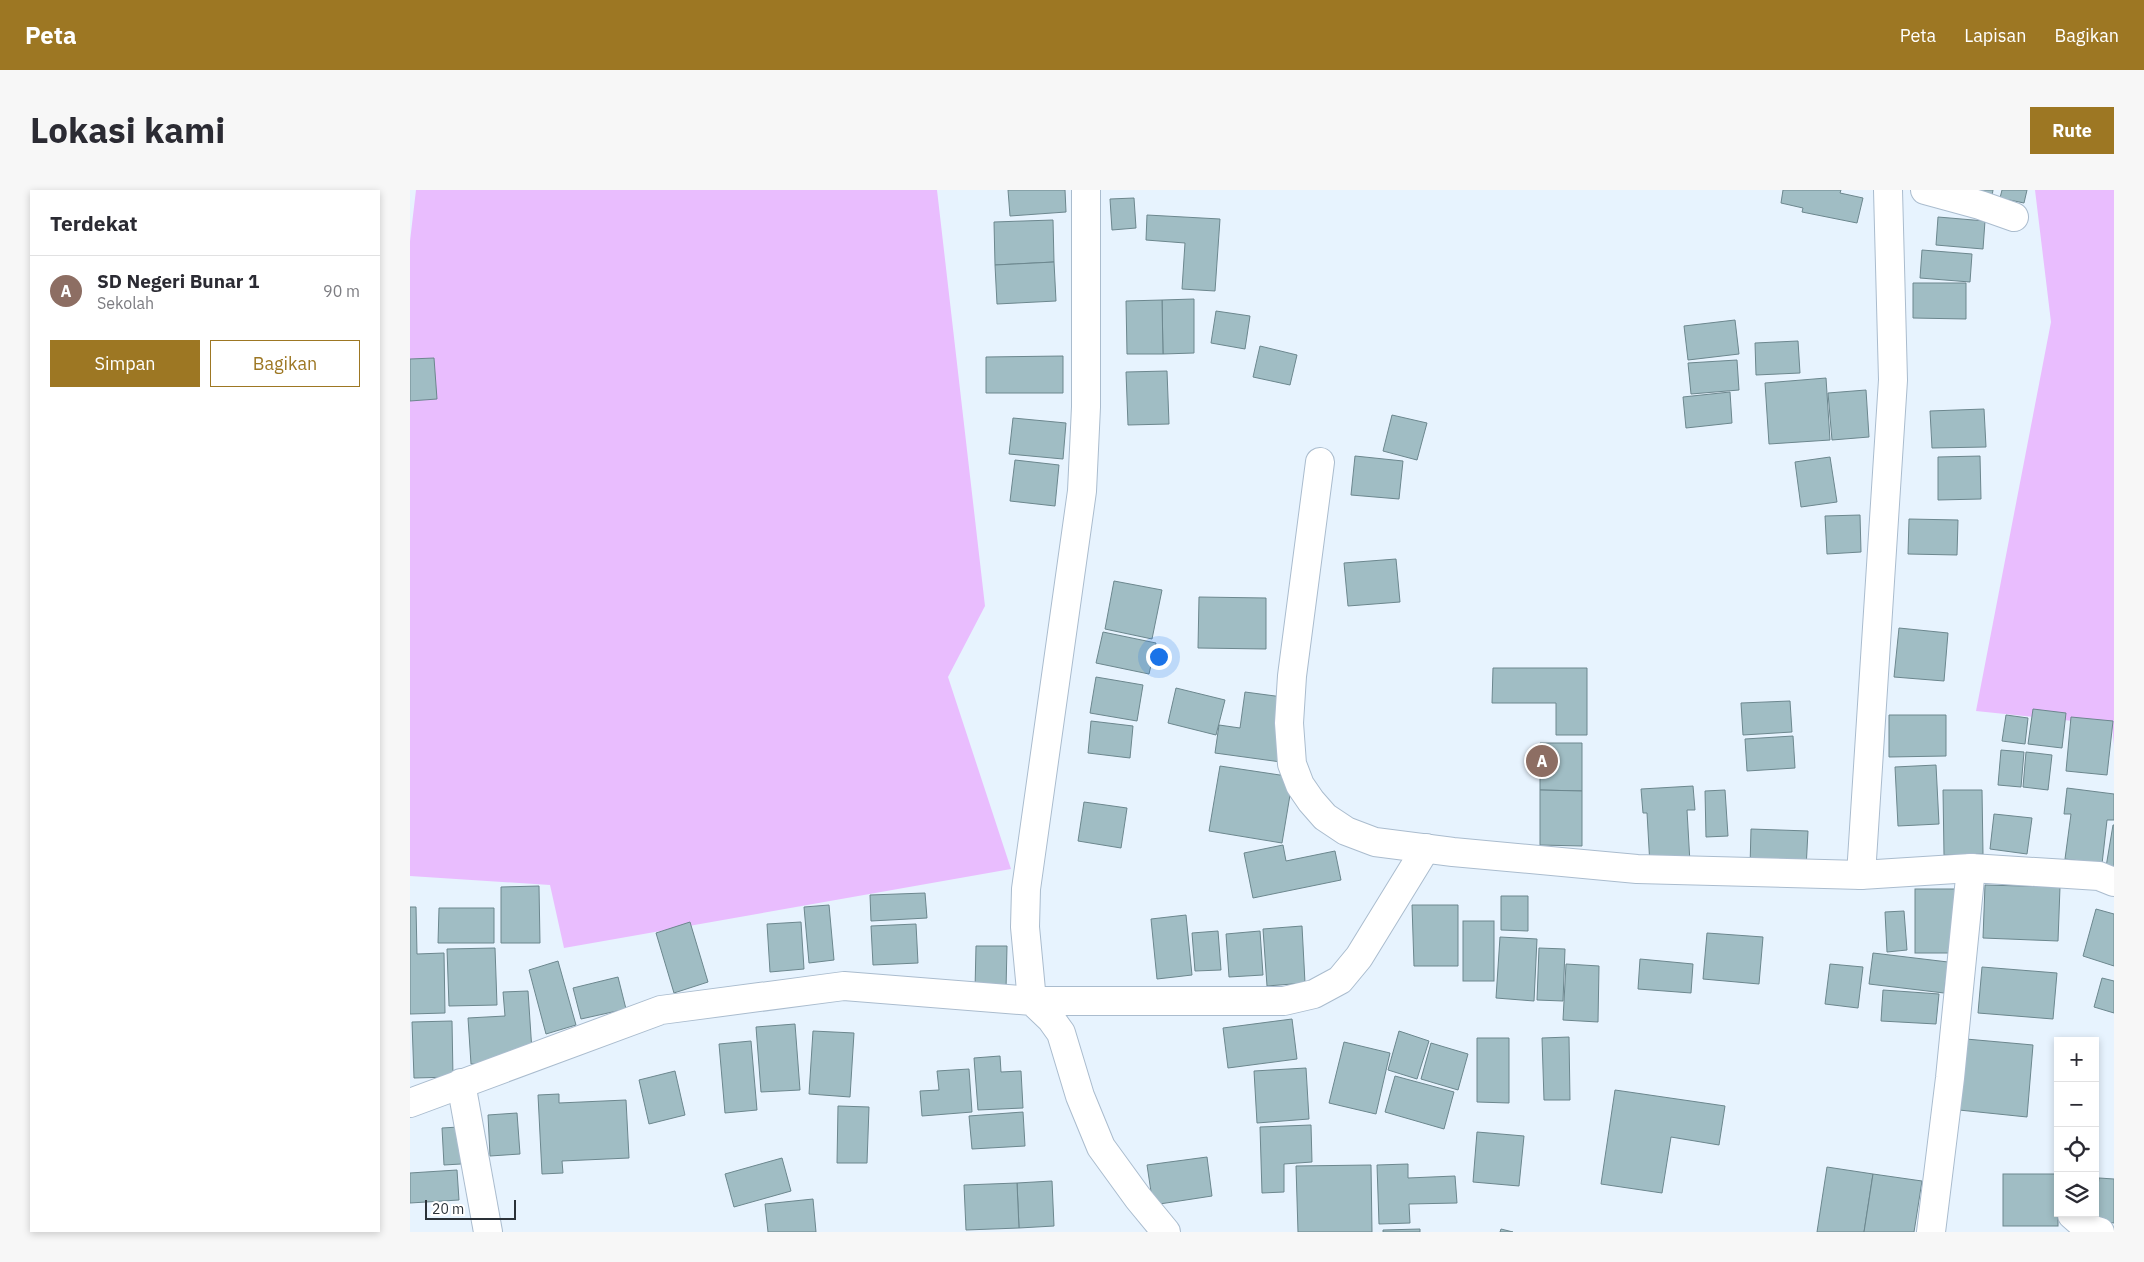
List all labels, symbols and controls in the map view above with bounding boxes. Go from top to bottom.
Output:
text: Peta [25,19,77,51]
text: Peta [1900,24,1936,47]
text: Lapisan [1964,24,2026,47]
text: Bagikan [2054,24,2119,47]
text: Lokasi kami [30,107,225,153]
button: Rute [2030,107,2114,154]
text: Terdekat [50,209,138,237]
text: SD Negeri Bunar 1 [97,269,259,293]
text: A [61,281,71,301]
text: 90 m [323,281,360,301]
text: Sekolah [97,293,154,313]
button: Simpan [50,340,200,387]
button: Bagikan [210,340,360,387]
your location [1146,644,1172,670]
pin: A [1526,742,1558,780]
map controls [2054,1037,2099,1217]
button: + [2054,1037,2099,1082]
button: − [2054,1082,2099,1127]
button: locate [2054,1127,2099,1172]
button: layers [2054,1172,2099,1217]
scale bar [425,1197,516,1220]
text: 20 m [432,1200,464,1218]

